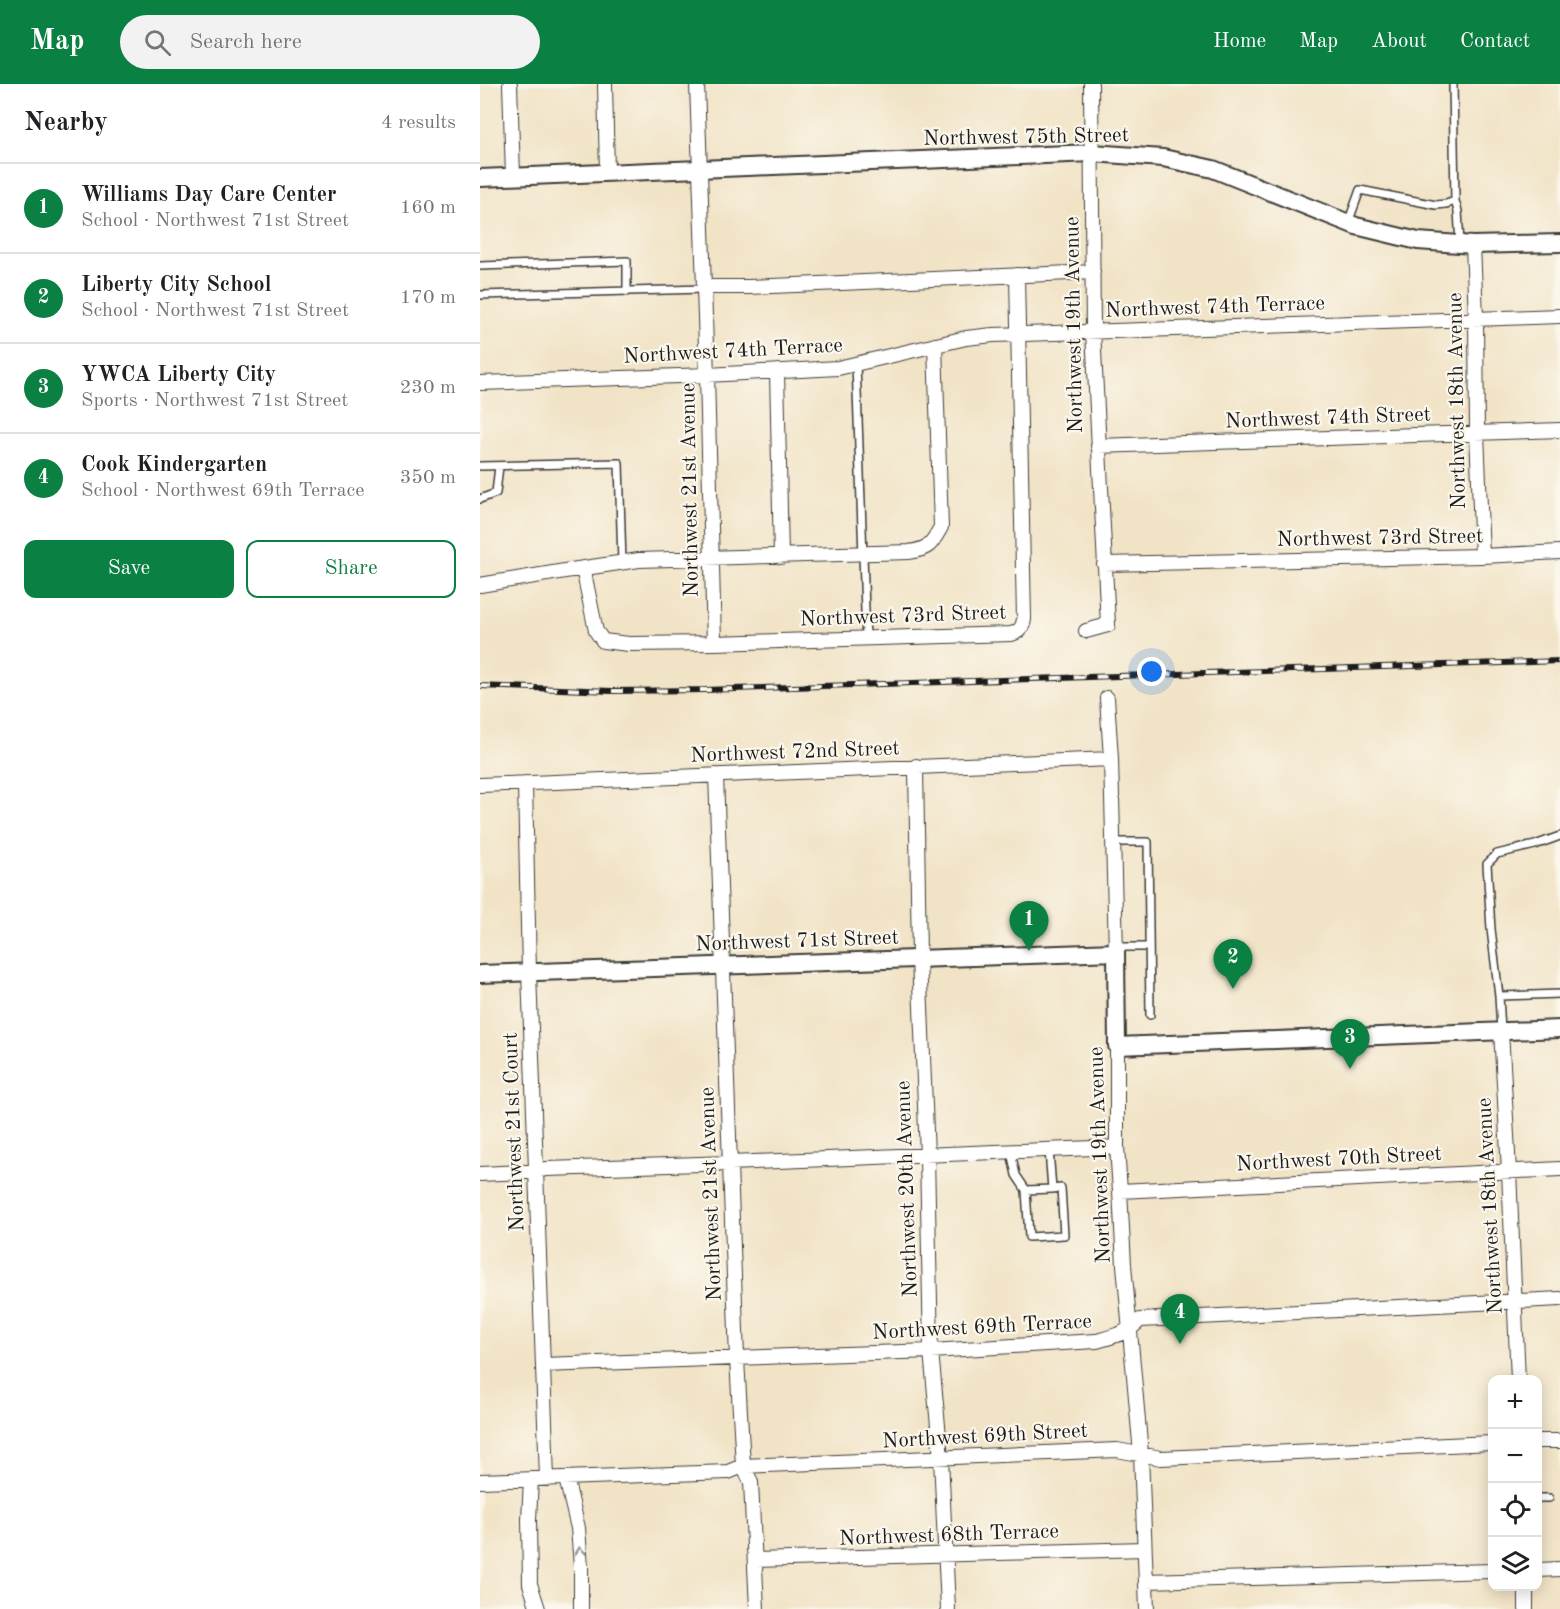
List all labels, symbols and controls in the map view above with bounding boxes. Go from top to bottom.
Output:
search box [120,15,540,69]
icon: search [141,26,174,59]
text: Map [30,28,84,56]
text: Search here [189,31,302,53]
text: Home [1213,31,1266,52]
text: Map [1299,31,1338,52]
text: About [1371,31,1427,52]
text: Contact [1460,31,1530,52]
text: Nearby [24,110,108,136]
text: 4 results [381,113,456,133]
street label: Northwest 75th Street [923,125,1129,150]
text: Williams Day Care Center [81,184,337,206]
text: 1 [38,198,49,218]
text: 160 m [400,198,456,218]
text: School · Northwest 71st Street [81,211,349,231]
street label: Northwest 19th Avenue [1062,216,1087,434]
text: Liberty City School [81,274,271,296]
text: 2 [38,288,49,308]
text: 170 m [400,288,456,308]
street label: Northwest 18th Avenue [1445,292,1470,510]
street label: Northwest 74th Terrace [1105,293,1325,322]
text: School · Northwest 71st Street [81,301,349,321]
street label: Northwest 74th Terrace [623,335,843,368]
text: YWCA Liberty City [81,364,276,386]
text: 3 [38,378,49,398]
text: 230 m [400,378,456,398]
street label: Northwest 21st Avenue [678,382,703,597]
text: Sports · Northwest 71st Street [81,391,348,411]
street label: Northwest 74th Street [1225,404,1431,433]
text: Cook Kindergarten [81,454,267,476]
text: 4 [38,468,49,488]
text: 350 m [400,468,456,488]
text: School · Northwest 69th Terrace [81,481,364,501]
street label: Northwest 73rd Street [1276,526,1484,551]
button: Save [24,540,234,598]
button: Share [246,540,456,598]
street label: Northwest 73rd Street [799,602,1007,631]
your location [1137,657,1166,686]
street label: Northwest 72nd Street [690,738,900,767]
pin: 1 [1010,902,1048,951]
street label: Northwest 71st Street [695,927,899,956]
pin: 2 [1214,940,1252,989]
pin: 3 [1330,1020,1370,1069]
street label: Northwest 21st Court [501,1032,528,1232]
street label: Northwest 19th Avenue [1086,1046,1115,1264]
street label: Northwest 20th Avenue [893,1080,922,1298]
street label: Northwest 21st Avenue [697,1086,726,1302]
street label: Northwest 18th Avenue [1474,1097,1507,1315]
street label: Northwest 70th Street [1236,1144,1442,1175]
pin: 4 [1160,1294,1200,1344]
street label: Northwest 69th Terrace [872,1311,1092,1344]
map controls [1488,1375,1542,1591]
button: + [1488,1375,1542,1429]
street label: Northwest 69th Street [882,1421,1088,1452]
button: − [1488,1429,1542,1483]
button: locate [1488,1483,1542,1537]
street label: Northwest 68th Terrace [839,1521,1059,1550]
button: layers [1488,1537,1542,1591]
one-way arrow [574,1546,587,1555]

